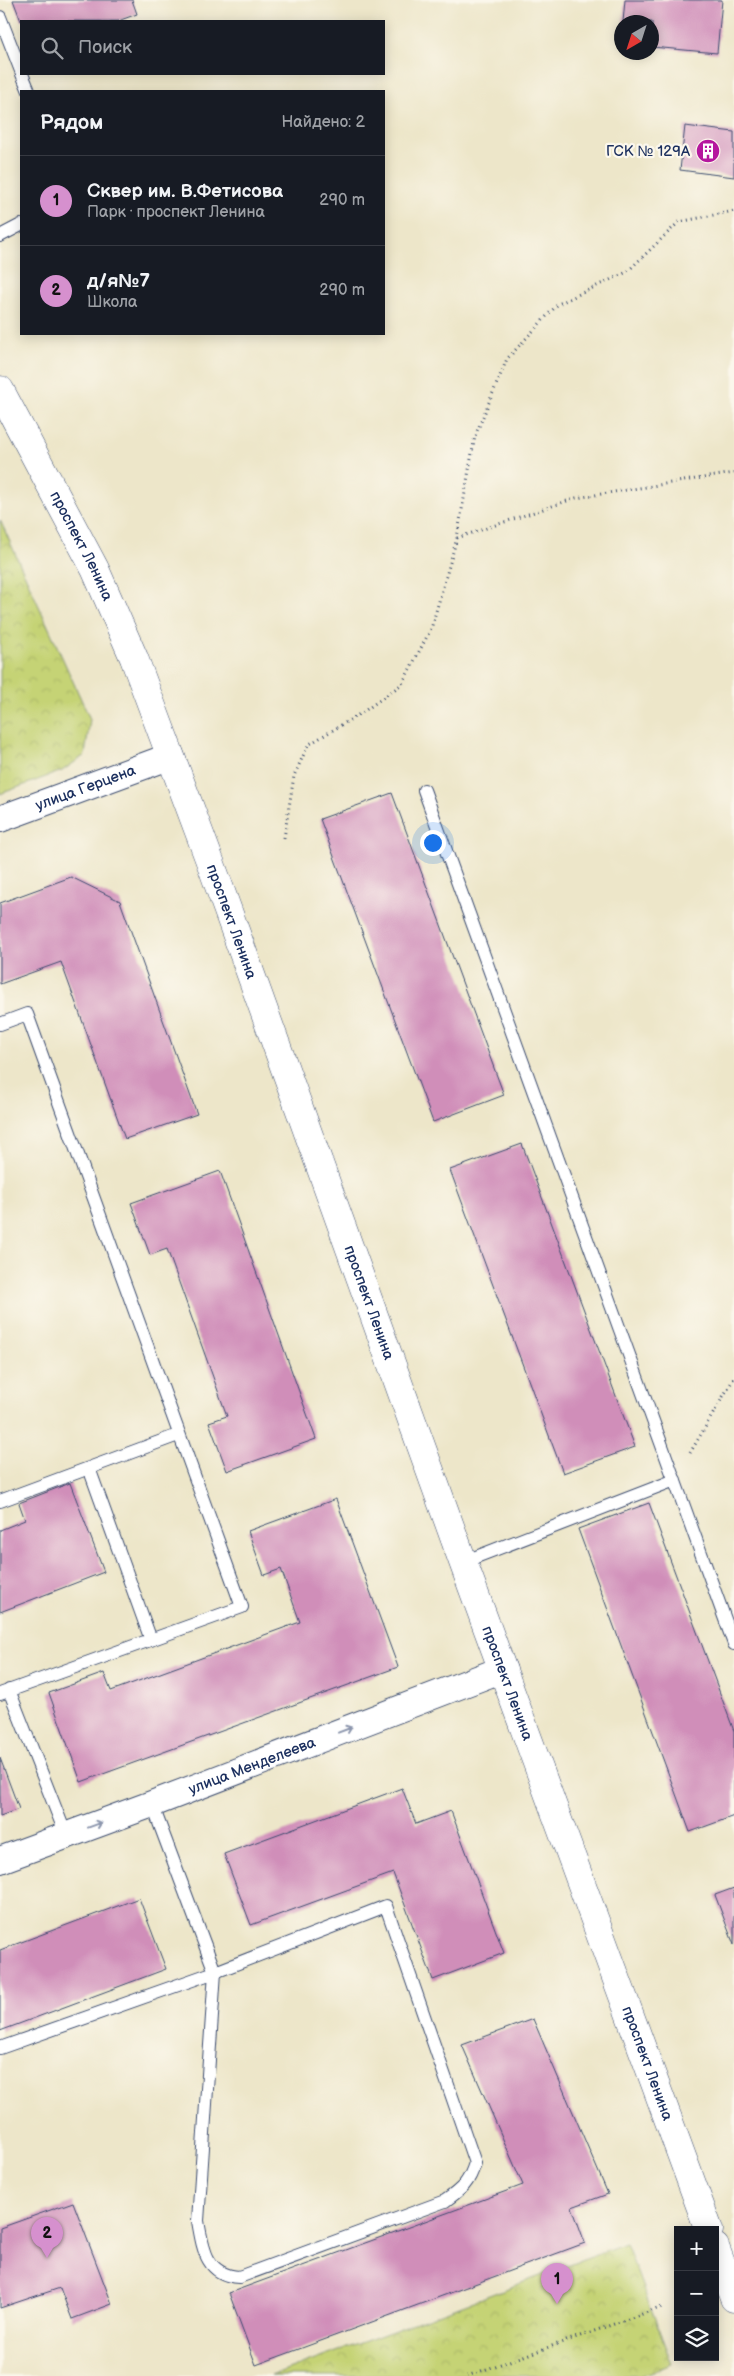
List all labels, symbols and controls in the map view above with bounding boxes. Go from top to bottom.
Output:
north arrow [614,15,659,60]
search box [20,20,385,75]
icon: search [38,34,66,62]
text: Поиск [78,36,132,59]
text: Рядом [40,110,103,135]
text: Найдено: 2 [281,113,365,132]
building icon: ГСК № 129А [695,138,721,164]
place label: ГСК № 129А [606,142,691,161]
text: Сквер им. В.Фетисова [87,180,283,203]
text: 1 [53,191,59,210]
text: 290 m [319,191,365,210]
text: Парк · проспект Ленина [87,203,265,222]
text: д/я№7 [87,270,150,293]
text: 2 [51,281,61,300]
text: 290 m [319,281,365,300]
text: Школа [87,293,137,312]
street label: проспект Ленина [46,488,117,604]
street label: улица Герцена [33,760,138,815]
your location [420,830,446,856]
street label: проспект Ленина [202,862,261,982]
street label: проспект Ленина [340,1243,399,1363]
street label: проспект Ленина [478,1623,537,1743]
one-way arrow [337,1725,352,1734]
street label: улица Менделеева [186,1733,318,1799]
one-way arrow [87,1820,102,1829]
street label: проспект Ленина [618,2003,677,2123]
pin: 2 [31,2217,63,2258]
map controls [674,2226,719,2361]
button: + [674,2226,719,2271]
pin: 1 [541,2263,573,2304]
button: − [674,2271,719,2316]
button: layers [674,2316,719,2361]

